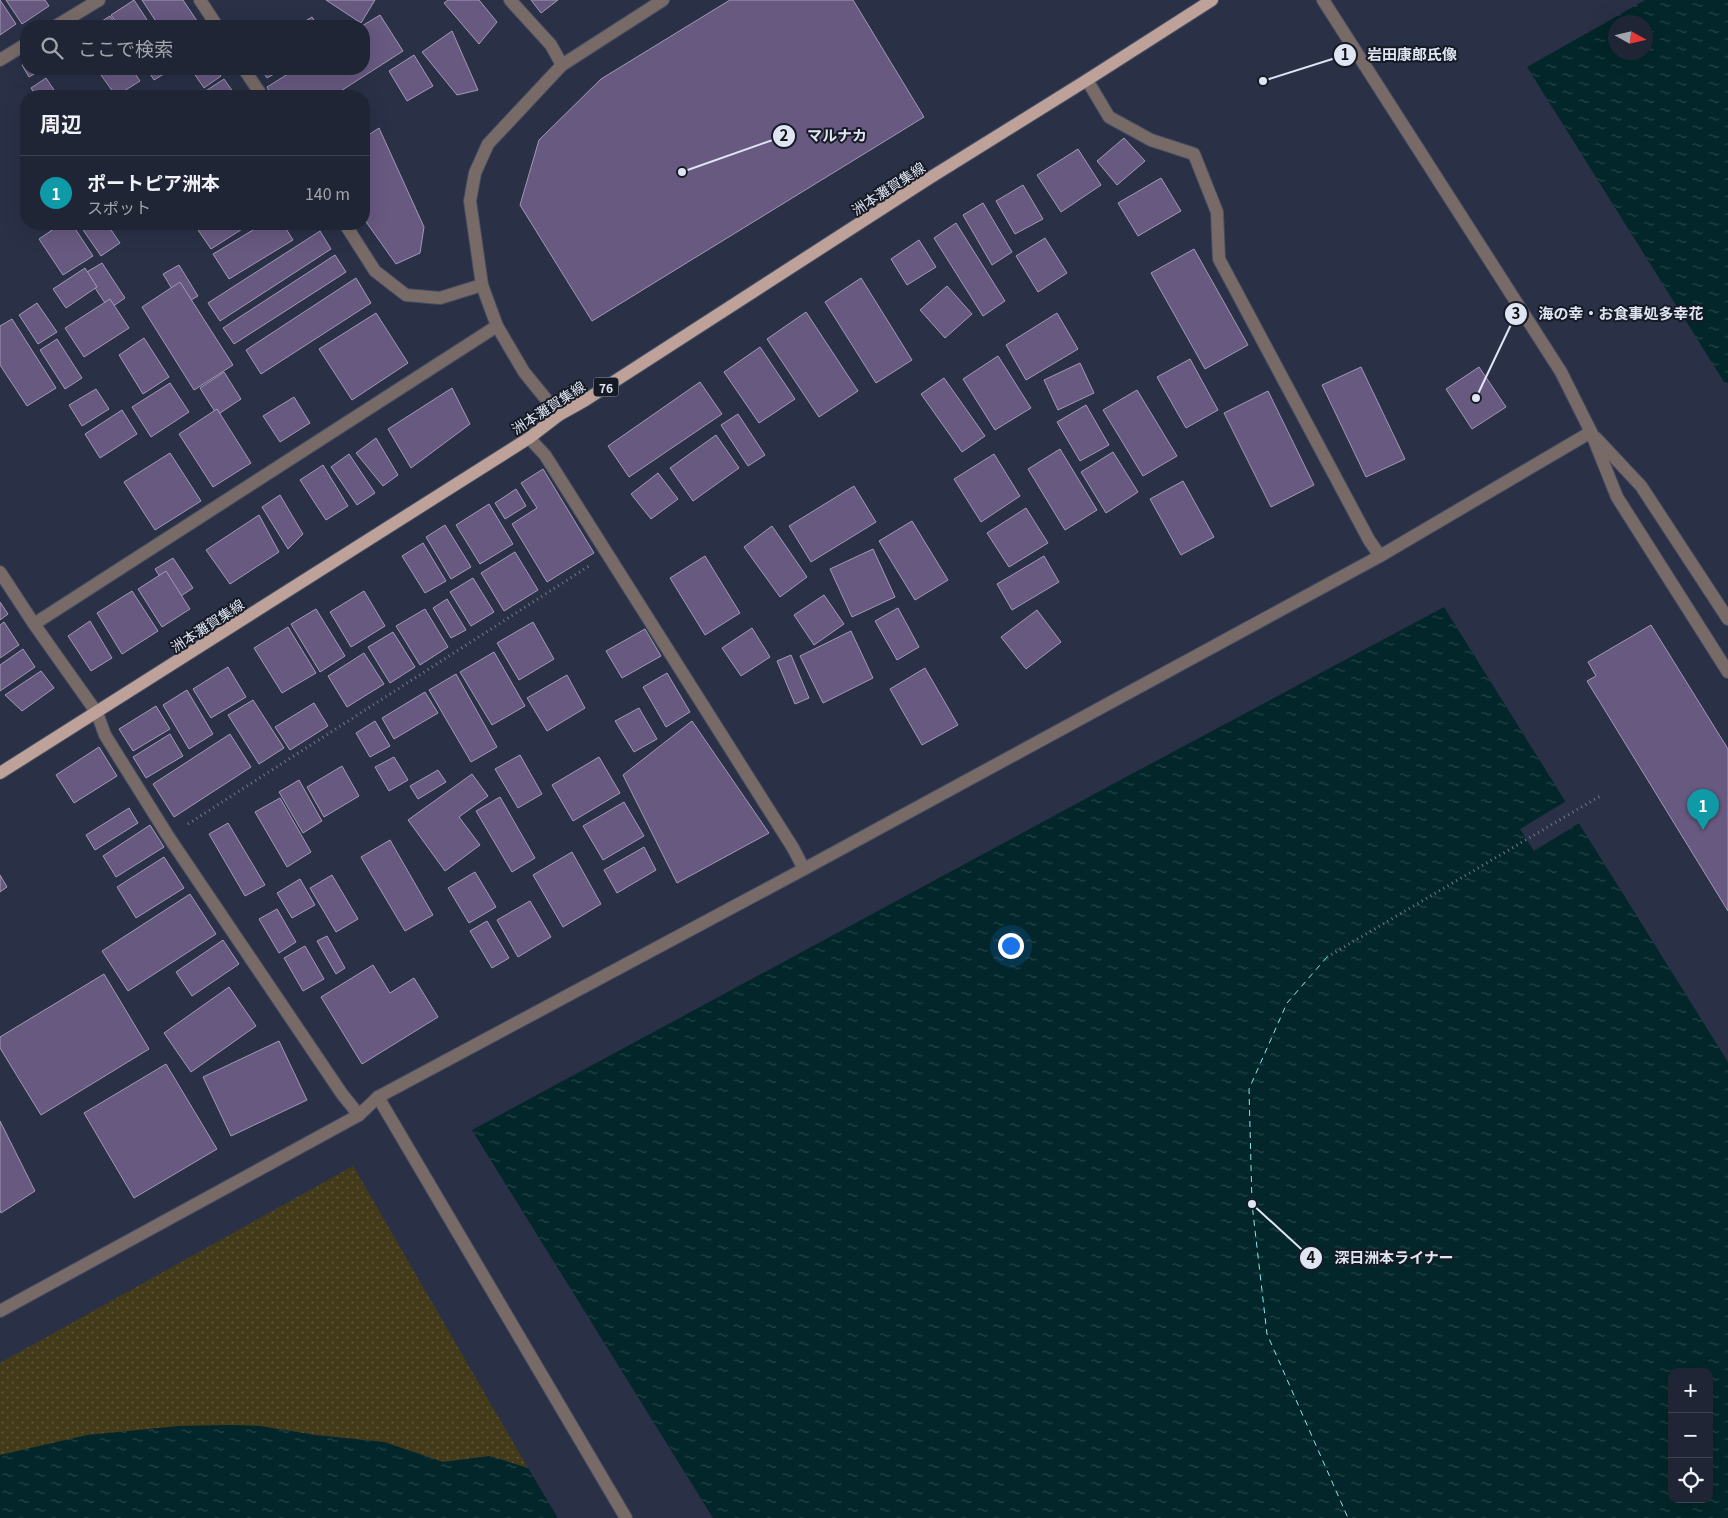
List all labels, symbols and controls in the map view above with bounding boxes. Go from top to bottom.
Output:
north arrow [1608,15,1653,60]
search box [20,20,370,75]
icon: search [38,34,66,62]
text: ここで検索 [78,34,173,61]
callout: 岩田康郎氏像 [1332,40,1467,70]
text: 1 [1341,43,1349,64]
text: 岩田康郎氏像 [1367,43,1457,64]
text: 周辺 [40,108,82,138]
callout: マルナカ [772,121,877,151]
text: 2 [780,124,789,145]
text: マルナカ [807,124,867,145]
street label: 洲本灘賀集線 [847,157,929,219]
text: ポートピア洲本 [87,168,220,195]
text: 1 [51,181,61,205]
text: 140 m [305,181,350,205]
text: スポット [87,195,151,219]
callout: 海の幸・お食事処多幸花 [1503,299,1713,329]
text: 3 [1512,302,1521,323]
text: 海の幸・お食事処多幸花 [1538,302,1704,323]
street label: 洲本灘賀集線 [507,376,589,438]
road number: 76 [594,378,618,397]
street label: 洲本灘賀集線 [166,594,248,656]
pin: 1 [1687,789,1719,830]
your location [998,933,1024,959]
callout: 深日洲本ライナー [1299,1243,1464,1273]
text: 4 [1307,1246,1316,1267]
text: 深日洲本ライナー [1334,1246,1454,1267]
map controls [1668,1368,1713,1503]
button: + [1668,1368,1713,1413]
button: − [1668,1413,1713,1458]
button: locate [1668,1458,1713,1503]

